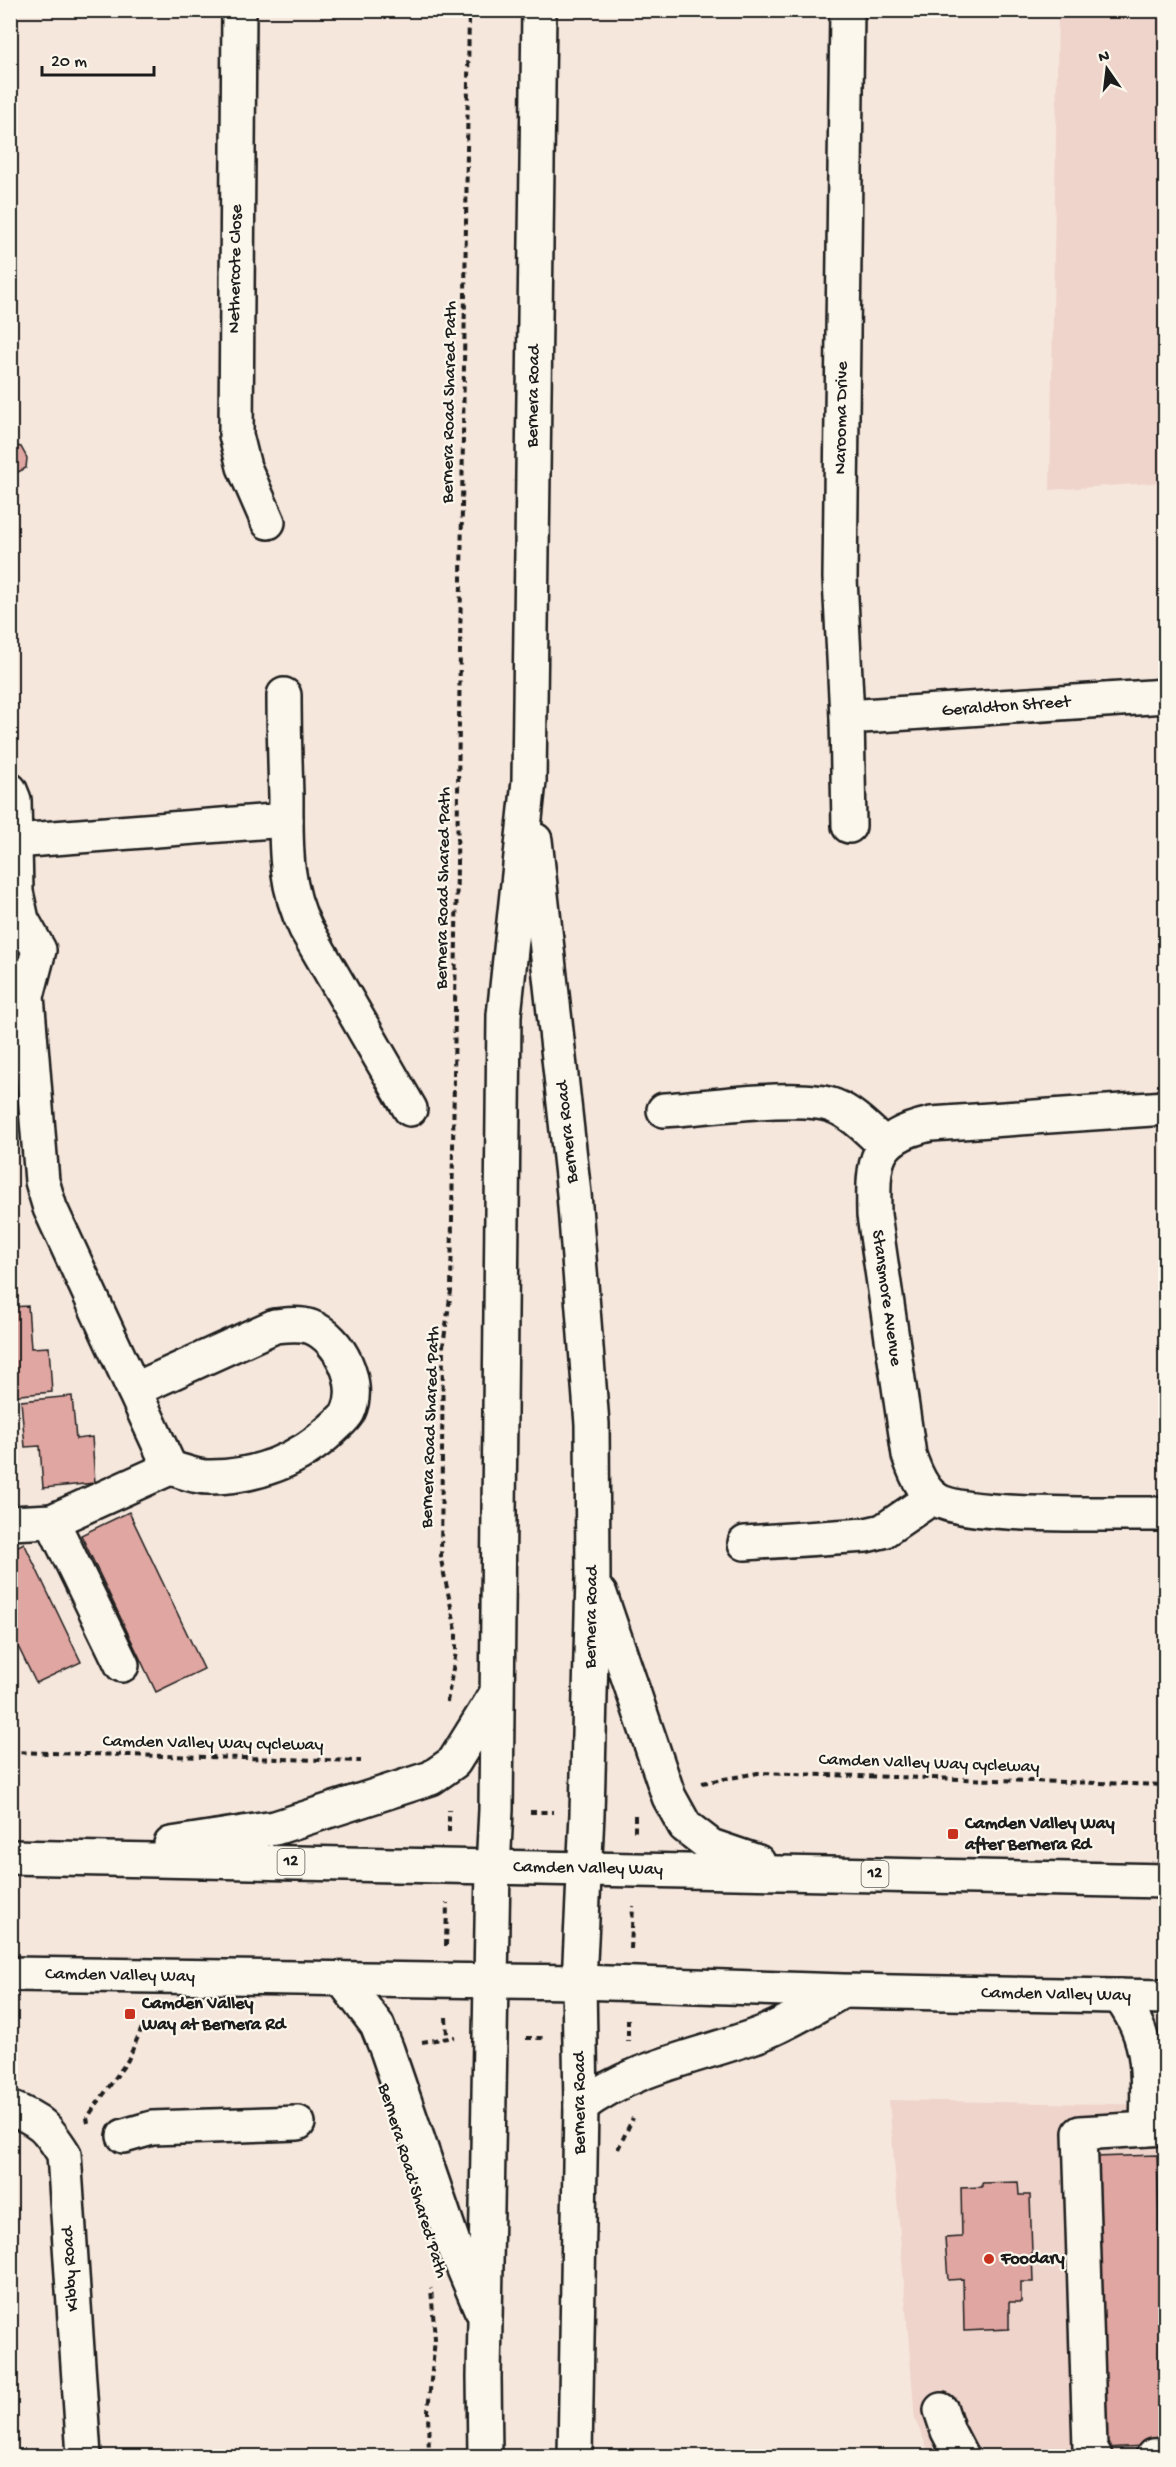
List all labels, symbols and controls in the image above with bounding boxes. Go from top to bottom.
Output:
scale bar [42,39,154,77]
north arrow [1077,39,1137,99]
text: N [1097,47,1112,68]
text: 20 m [51,52,87,73]
street label: Nethercote Close [224,204,248,334]
street label: Bernera Road Shared Path [438,300,462,504]
street label: Bernera Road [523,343,545,449]
street label: Narooma Drive [831,361,853,475]
street label: Geraldton Street [941,692,1073,722]
street label: Bernera Road Shared Path [432,786,456,990]
street label: Bernera Road [552,1078,584,1185]
street label: Stansmore Avenue [866,1229,906,1368]
street label: Bernera Road Shared Path [417,1325,445,1529]
street label: Bernera Road [581,1564,603,1670]
street label: Camden Valley Way cycleway [102,1732,324,1756]
street label: Camden Valley Way cycleway [818,1750,1040,1778]
place label: Camden Valley Way after Bernera Rd [964,1814,1115,1856]
marker: Camden Valley Way after Bernera Rd [946,1827,960,1841]
road number: 12 [278,1849,304,1875]
street label: Camden Valley Way [513,1857,663,1881]
road number: 12 [862,1861,888,1887]
street label: Camden Valley Way [45,1964,195,1988]
street label: Camden Valley Way [981,1983,1131,2007]
place label: Camden Valley Way at Bernera Rd [141,1994,288,2036]
marker: Camden Valley Way at Bernera Rd [123,2007,137,2021]
street label: Bernera Road [570,2050,591,2155]
street label: Bernera Road Shared Path [372,2080,452,2281]
street label: Kibby Road [57,2224,84,2312]
place label: Foodary [1000,2249,1065,2270]
marker: Foodary [982,2252,996,2266]

